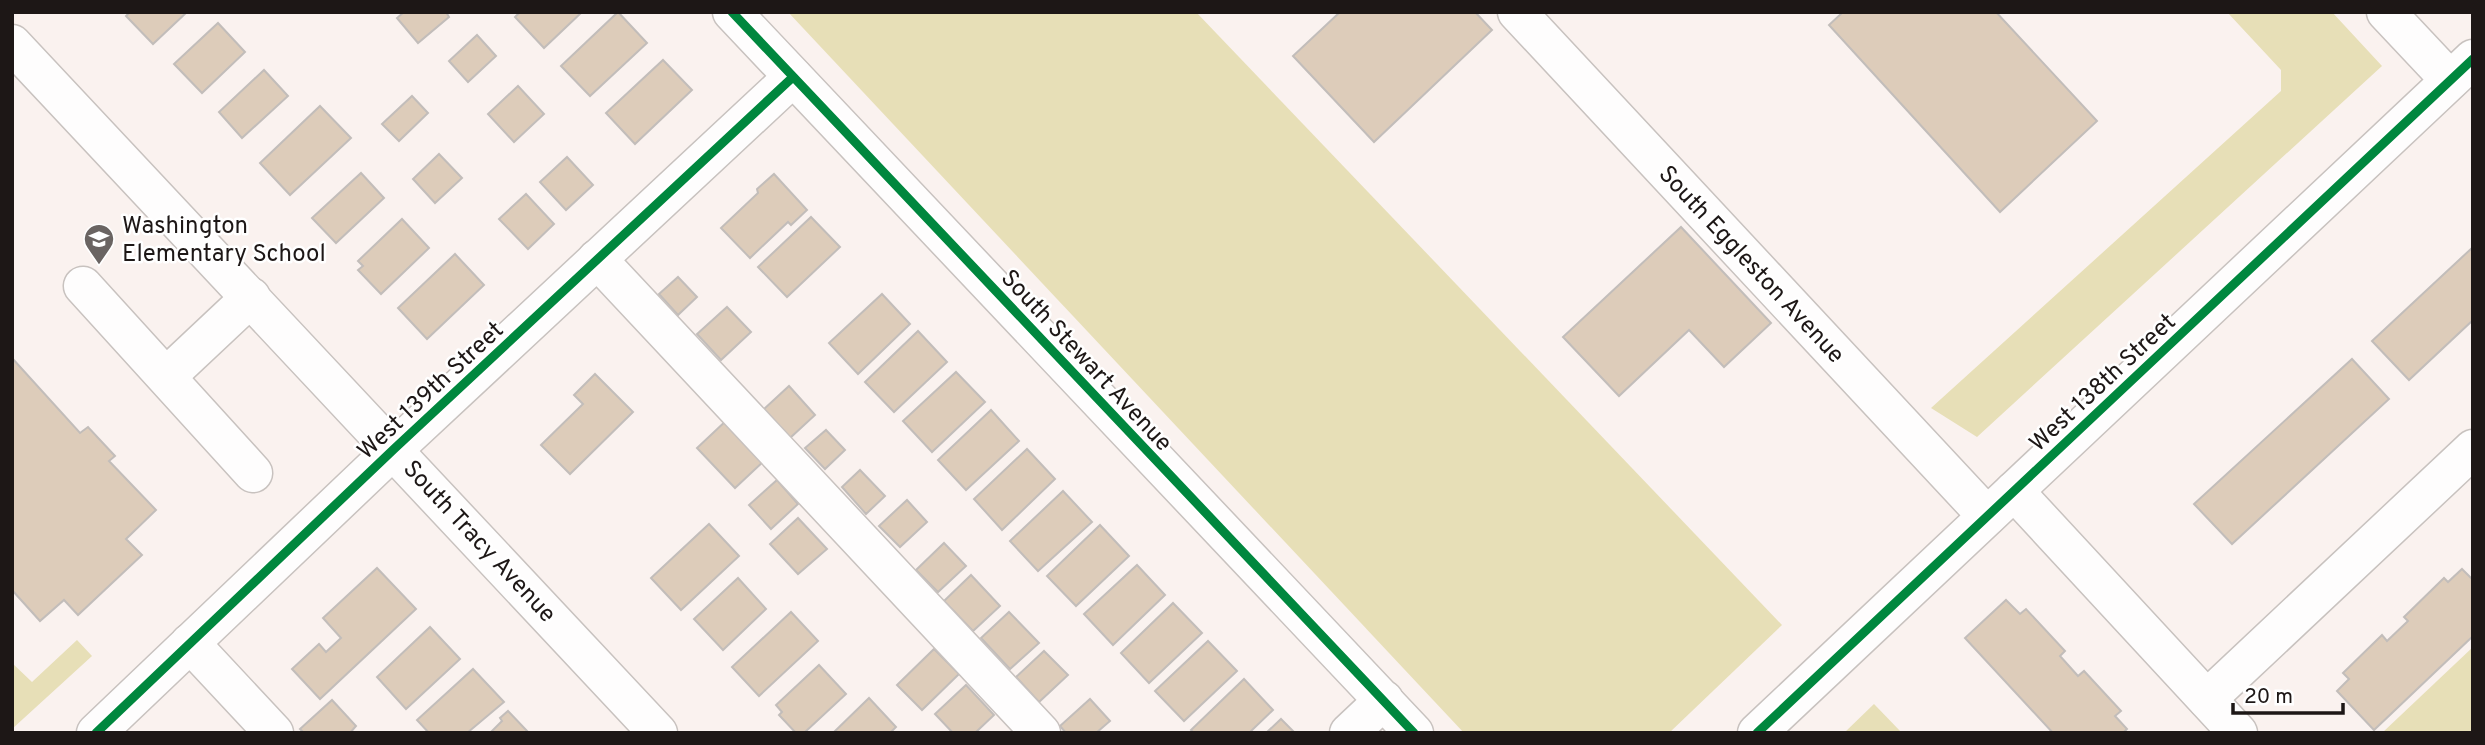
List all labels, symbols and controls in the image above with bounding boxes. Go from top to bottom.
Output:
street label: South Eggleston Avenue [1651,160,1850,371]
place label: Washington Elementary School [122,212,326,270]
school or university icon: Washington Elementary School [82,222,116,266]
street label: South Stewart Avenue [993,264,1178,459]
street label: West 138th Street [2024,308,2183,459]
street label: West 139th Street [352,316,511,467]
street label: South Tracy Avenue [396,455,562,630]
scale bar [2233,672,2343,716]
text: 20 m [2244,684,2293,711]

